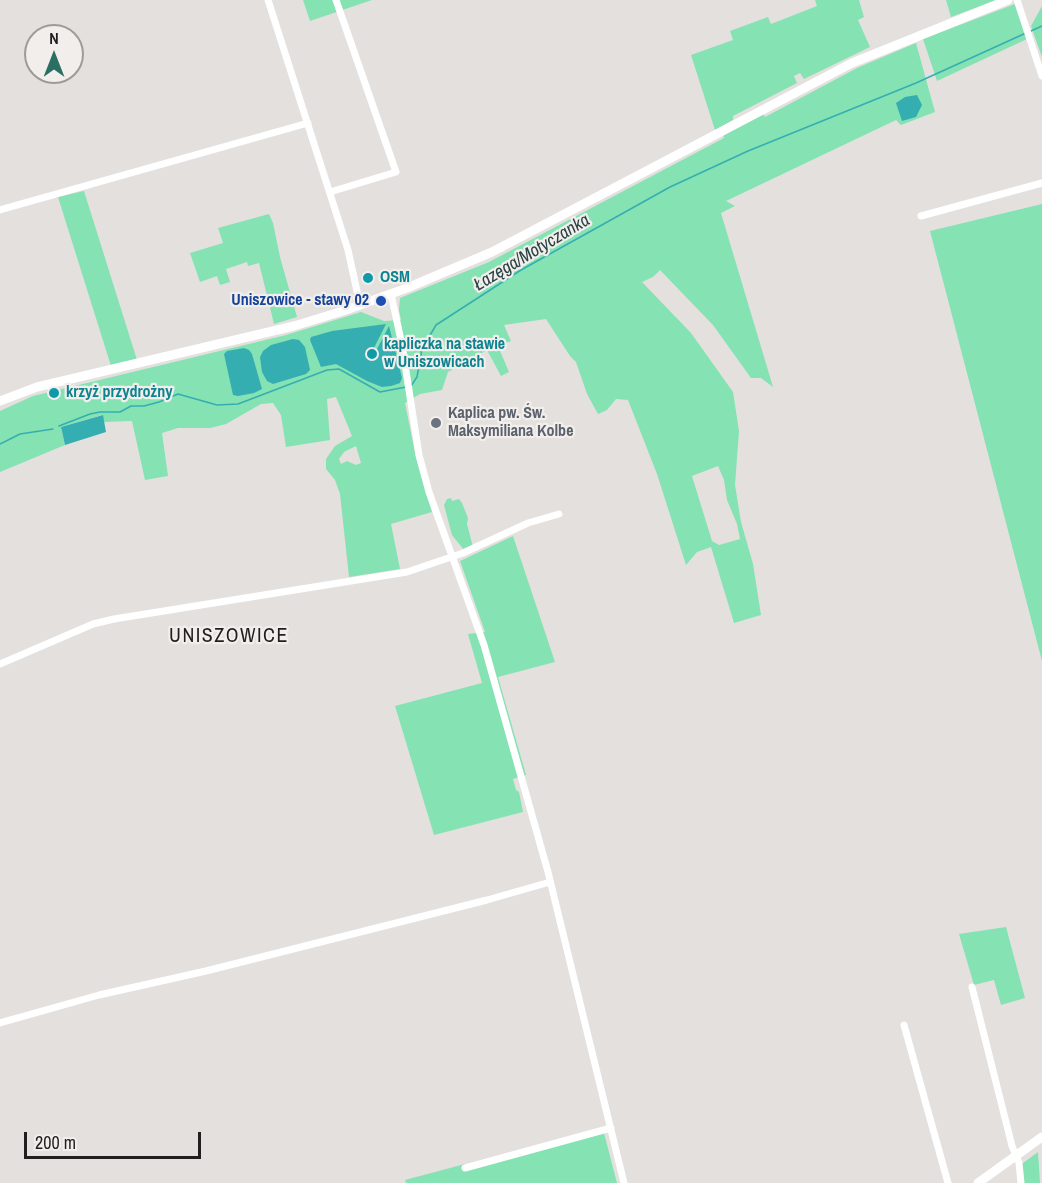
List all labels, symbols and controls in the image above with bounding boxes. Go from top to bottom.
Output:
north arrow [24,24,84,84]
text: N [49,27,59,49]
water label: Łazęga/Motyczanka [470,210,594,296]
place label: OSM [380,268,410,288]
marker: OSM [361,271,375,285]
place label: Uniszowice - stawy 02 [231,291,369,311]
marker: Uniszowice - stawy 02 [374,294,388,308]
place label: kapliczka na stawie w Uniszowicach [384,335,505,373]
marker: kapliczka na stawie w Uniszowicach [365,347,379,361]
place label: krzyż przydrożny [66,383,172,403]
marker: krzyż przydrożny [47,386,61,400]
place label: Kaplica pw. Św. Maksymiliana Kolbe [448,404,573,442]
marker: Kaplica pw. Św. Maksymiliana Kolbe [429,416,443,430]
district label: UNISZOWICE [169,625,289,649]
scale bar [27,1120,204,1158]
text: 200 m [35,1130,76,1155]

